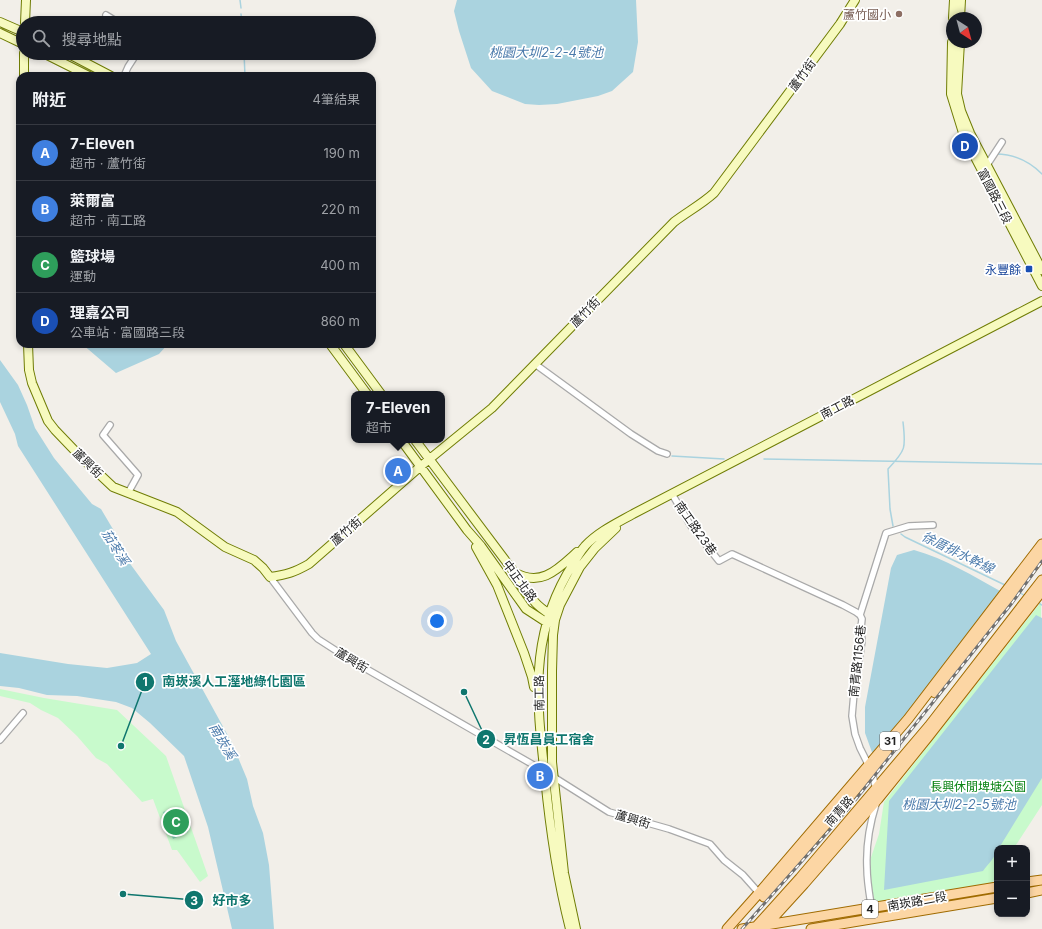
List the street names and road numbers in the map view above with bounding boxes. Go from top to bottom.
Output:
street label: 蘆竹街 [785,56,819,94]
street label: 富國路三段 [975,166,1015,226]
street label: 蘆竹街 [567,294,603,330]
street label: 南工路 [818,392,856,422]
street label: 蘆興街 [70,445,106,481]
street label: 南工路23巷 [672,498,720,558]
street label: 蘆竹街 [327,514,365,548]
street label: 中正北路 [500,557,540,605]
street label: 南青路1156巷 [846,624,868,698]
street label: 蘆興街 [333,644,371,676]
street label: 南工路 [531,675,547,711]
road number: 31 [880,732,900,750]
street label: 南青路 [822,792,856,830]
street label: 蘆興街 [614,807,652,831]
street label: 南崁路二段 [886,888,948,914]
road number: 4 [862,900,878,918]

